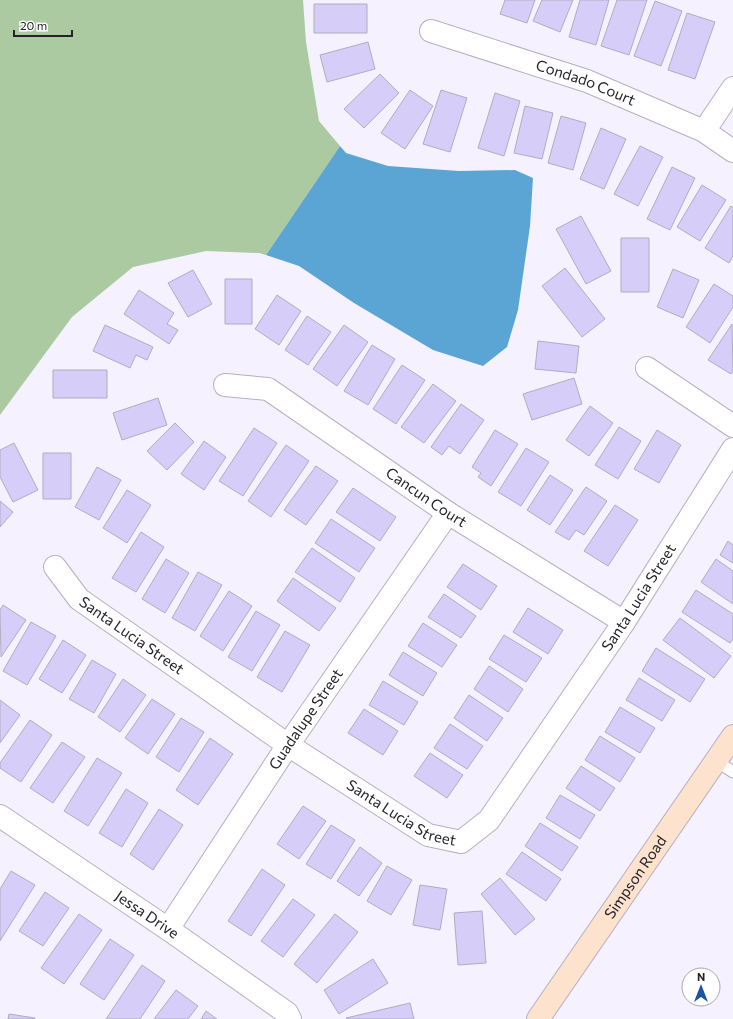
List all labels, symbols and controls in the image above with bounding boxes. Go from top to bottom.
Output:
scale bar [14,12,72,38]
text: 20 m [20,18,47,32]
street label: Condado Court [534,55,638,109]
street label: Cancun Court [383,463,470,530]
street label: Santa Lucia Street [597,540,679,654]
street label: Santa Lucia Street [76,592,188,678]
street label: Guadalupe Street [264,665,346,773]
street label: Santa Lucia Street [344,775,458,849]
street label: Simpson Road [600,832,670,922]
street label: Jessa Drive [112,886,183,942]
north arrow [681,967,721,1007]
text: N [697,970,705,983]

